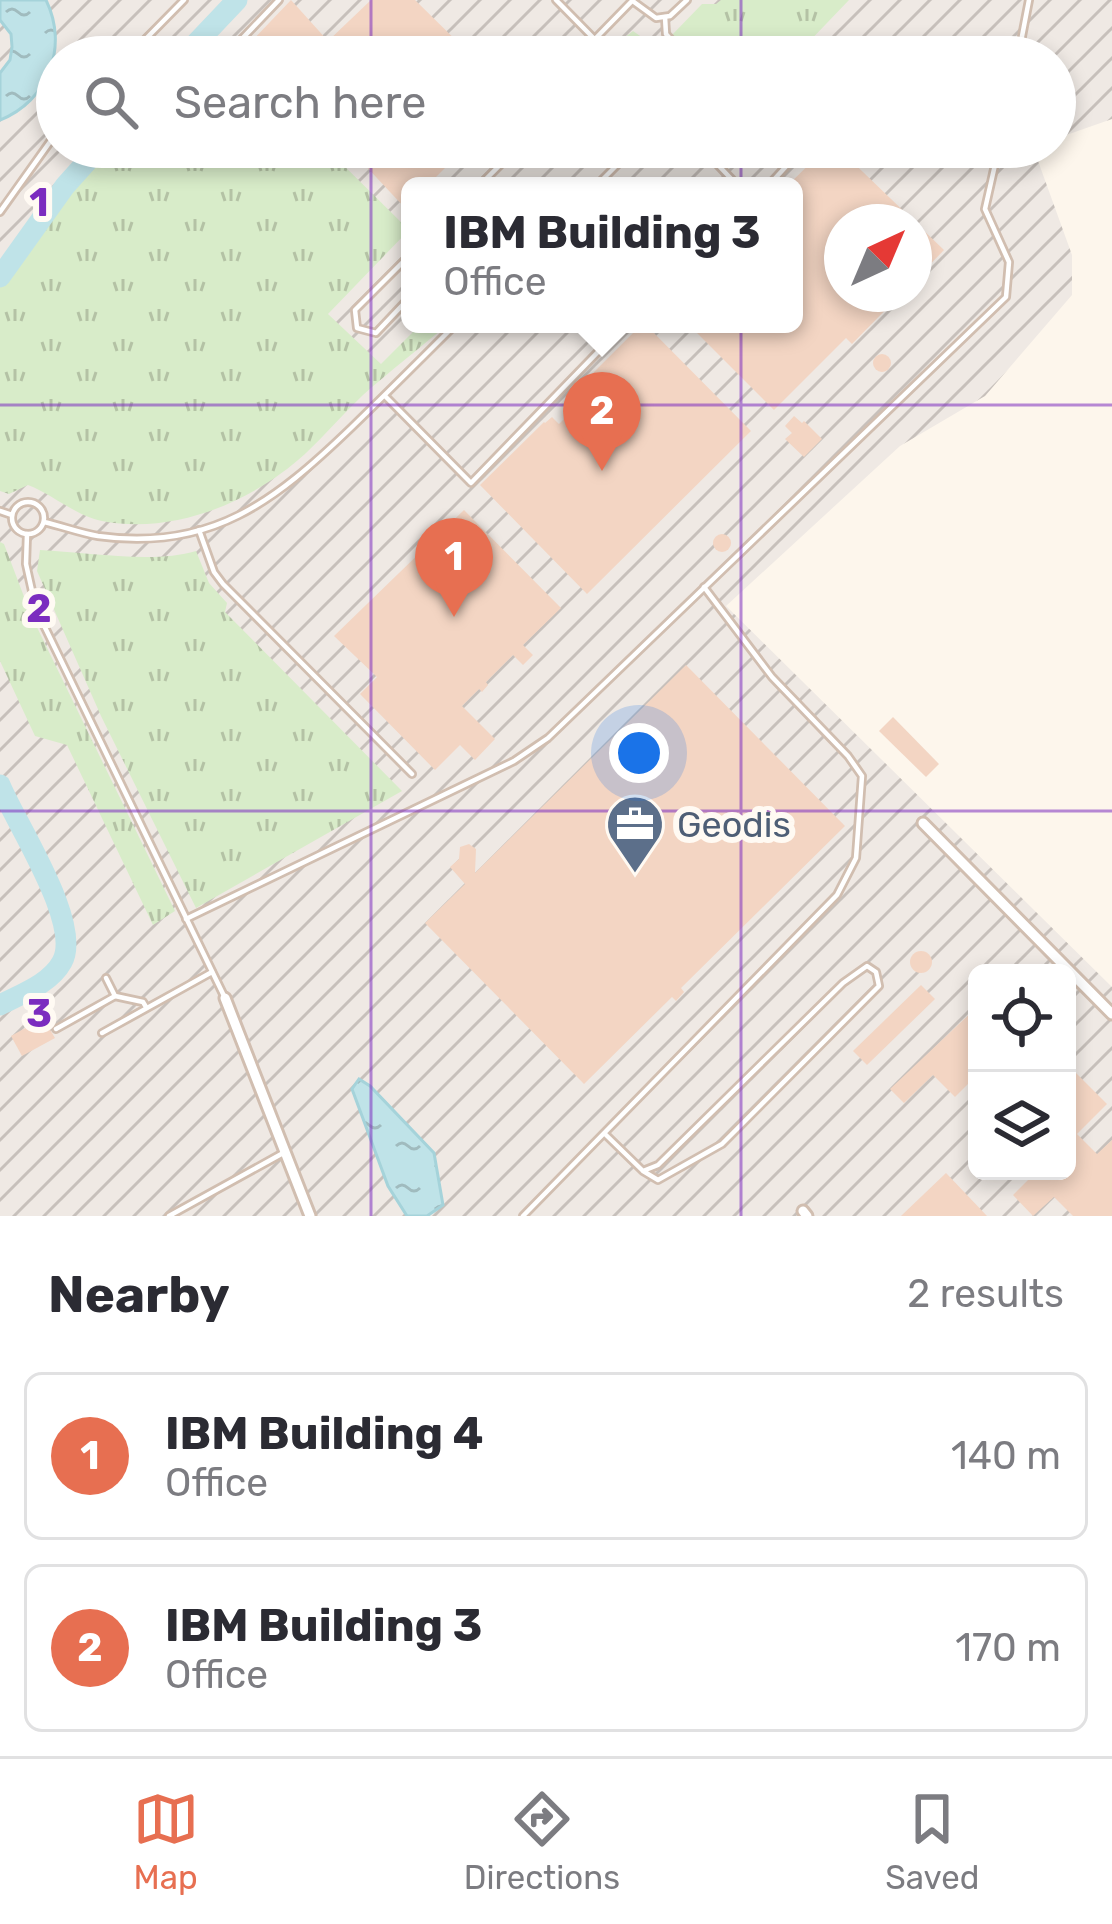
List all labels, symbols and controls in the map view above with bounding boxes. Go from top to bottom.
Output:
search box [36,36,1076,168]
icon: search [78,69,144,135]
text: Search here [174,76,426,129]
popup [401,177,803,333]
text: 1 [29,180,49,226]
north arrow [824,204,932,312]
text: IBM Building 3 [443,206,761,259]
text: Office [443,259,546,305]
pin: 2 [563,372,641,471]
pin: 1 [415,518,493,617]
text: 2 [26,586,52,632]
your location [609,723,669,783]
office icon: Geodis [604,793,666,875]
place label: Geodis [677,803,791,846]
map controls [968,964,1076,1180]
button: locate [968,964,1076,1072]
text: 3 [26,991,52,1037]
button: layers [968,1072,1076,1180]
text: Nearby [48,1264,230,1325]
text: 2 results [907,1271,1064,1317]
text: IBM Building 4 [165,1407,483,1460]
text: 1 [80,1433,100,1479]
text: 140 m [951,1433,1061,1479]
text: Office [165,1460,268,1506]
text: IBM Building 3 [165,1599,482,1652]
text: 2 [77,1625,103,1671]
text: 170 m [955,1625,1061,1671]
text: Office [165,1652,268,1698]
tab: Map [133,1786,199,1897]
tab: Directions [464,1786,620,1897]
tab: Saved [885,1786,979,1897]

